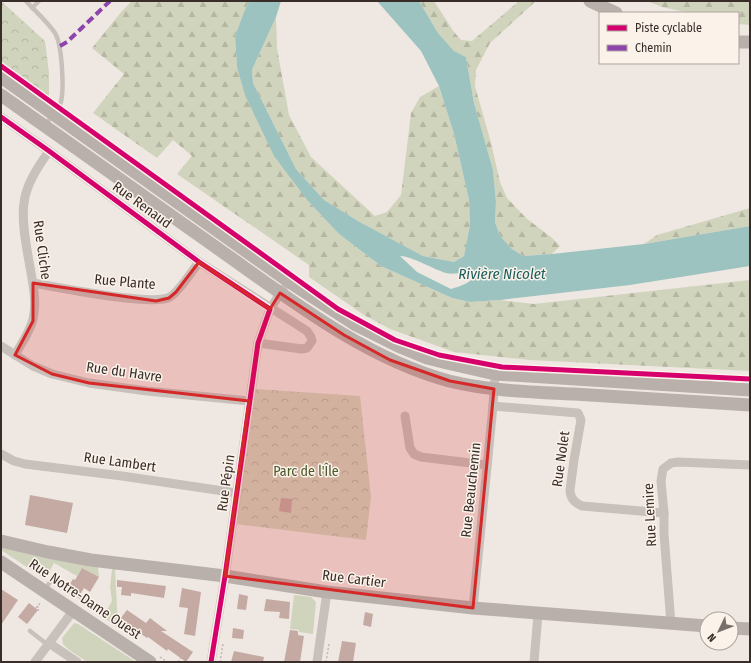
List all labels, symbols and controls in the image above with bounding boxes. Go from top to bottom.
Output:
legend [599,12,739,64]
text: Piste cyclable [635,21,702,35]
text: Chemin [635,41,672,55]
street label: Rue Renaud [109,178,175,232]
street label: Rue Cliche [29,219,55,281]
water label: Rivière Nicolet [458,265,546,283]
street label: Rue Plante [94,271,156,293]
street label: Rue du Havre [85,358,163,386]
street label: Rue Nolet [549,430,573,488]
street label: Rue Beauchemin [458,441,484,539]
street label: Rue Lambert [83,449,158,476]
street label: Rue Pépin [214,453,238,513]
park label: Parc de l'Île [273,462,339,480]
street label: Rue Lemire [640,483,660,547]
street label: Rue Notre-Dame Ouest [26,555,145,643]
street label: Rue Cartier [321,567,387,591]
north arrow [699,611,739,651]
text: N [705,631,719,644]

